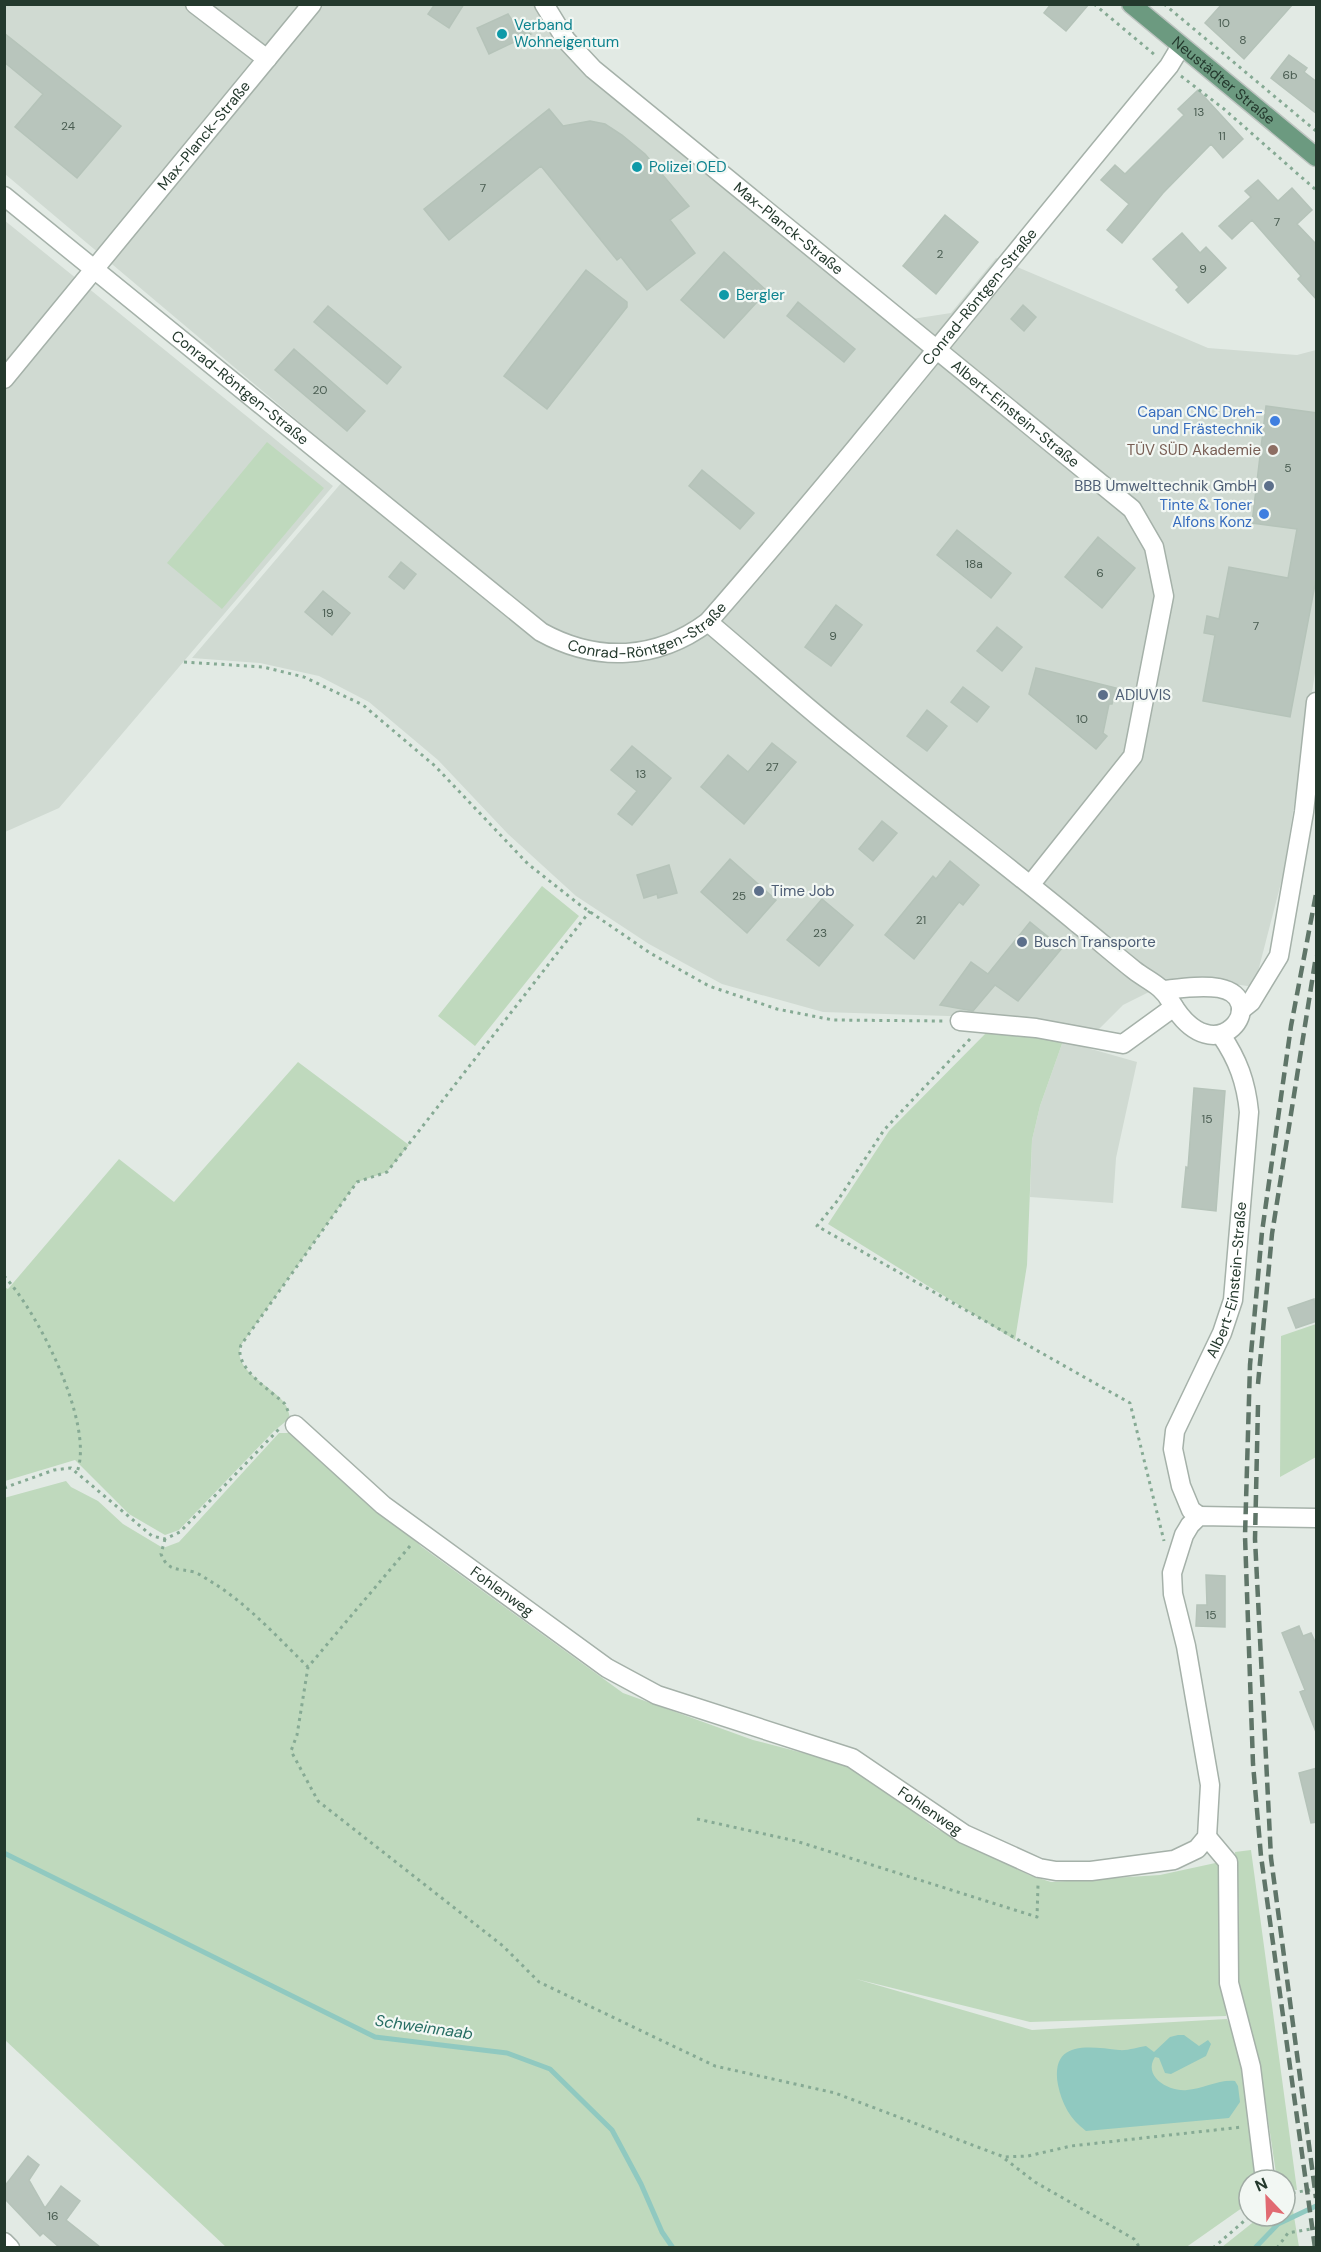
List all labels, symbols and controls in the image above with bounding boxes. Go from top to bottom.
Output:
place label: Verband Wohneigentum [514,15,619,52]
house number: 10 [1218,15,1230,31]
marker: Verband Wohneigentum [495,27,509,41]
street label: Neustädter Straße [1168,32,1279,129]
house number: 8 [1239,32,1247,48]
house number: 6b [1282,67,1298,83]
street label: Max-Planck-Straße [153,77,255,195]
house number: 13 [1194,104,1204,120]
house number: 24 [61,118,75,134]
house number: 11 [1218,128,1226,144]
place label: Polizei OED [649,157,727,177]
marker: Polizei OED [630,160,644,174]
street label: Max-Planck-Straße [729,178,847,279]
house number: 7 [480,180,486,196]
house number: 7 [1274,214,1280,230]
street label: Conrad-Röntgen-Straße [918,224,1042,370]
house number: 2 [937,246,944,262]
house number: 9 [1199,261,1207,277]
place label: Bergler [736,285,785,305]
marker: Bergler [717,288,731,302]
street label: Conrad-Röntgen-Straße [167,326,313,449]
street label: Albert-Einstein-Straße [947,355,1084,472]
house number: 20 [312,382,328,398]
place label: Capan CNC Dreh- und Frästechnik [1137,402,1263,439]
marker: Capan CNC Dreh- und Frästechnik [1268,414,1282,428]
place label: TÜV SÜD Akademie [1127,440,1261,460]
marker: TÜV SÜD Akademie [1266,443,1280,457]
house number: 5 [1284,460,1292,476]
place label: BBB Umwelttechnik GmbH [1074,476,1257,496]
marker: BBB Umwelttechnik GmbH [1262,479,1276,493]
place label: Tinte & Toner Alfons Konz [1160,495,1252,532]
marker: Tinte & Toner Alfons Konz [1257,507,1271,521]
house number: 18a [965,556,983,572]
house number: 6 [1096,565,1104,581]
street label: Conrad-Röntgen-Straße [565,598,731,663]
house number: 19 [322,605,334,621]
house number: 7 [1253,618,1259,634]
house number: 9 [829,628,837,644]
place label: ADIUVIS [1115,685,1171,705]
marker: ADIUVIS [1096,688,1110,702]
house number: 10 [1076,711,1088,727]
house number: 27 [765,759,779,775]
house number: 13 [636,766,646,782]
place label: Time Job [771,881,835,901]
marker: Time Job [752,884,766,898]
house number: 25 [732,888,746,904]
house number: 21 [916,912,926,928]
house number: 23 [813,925,827,941]
place label: Busch Transporte [1034,932,1156,952]
marker: Busch Transporte [1015,935,1029,949]
house number: 15 [1201,1111,1213,1127]
street label: Albert-Einstein-Straße [1201,1201,1251,1361]
street label: Fohlenweg [466,1562,538,1621]
house number: 15 [1205,1607,1217,1623]
street label: Fohlenweg [894,1782,966,1840]
water label: Schweinnaab [374,2010,474,2044]
north arrow [1237,2168,1297,2228]
text: N [1252,2173,1271,2197]
house number: 16 [47,2208,59,2224]

